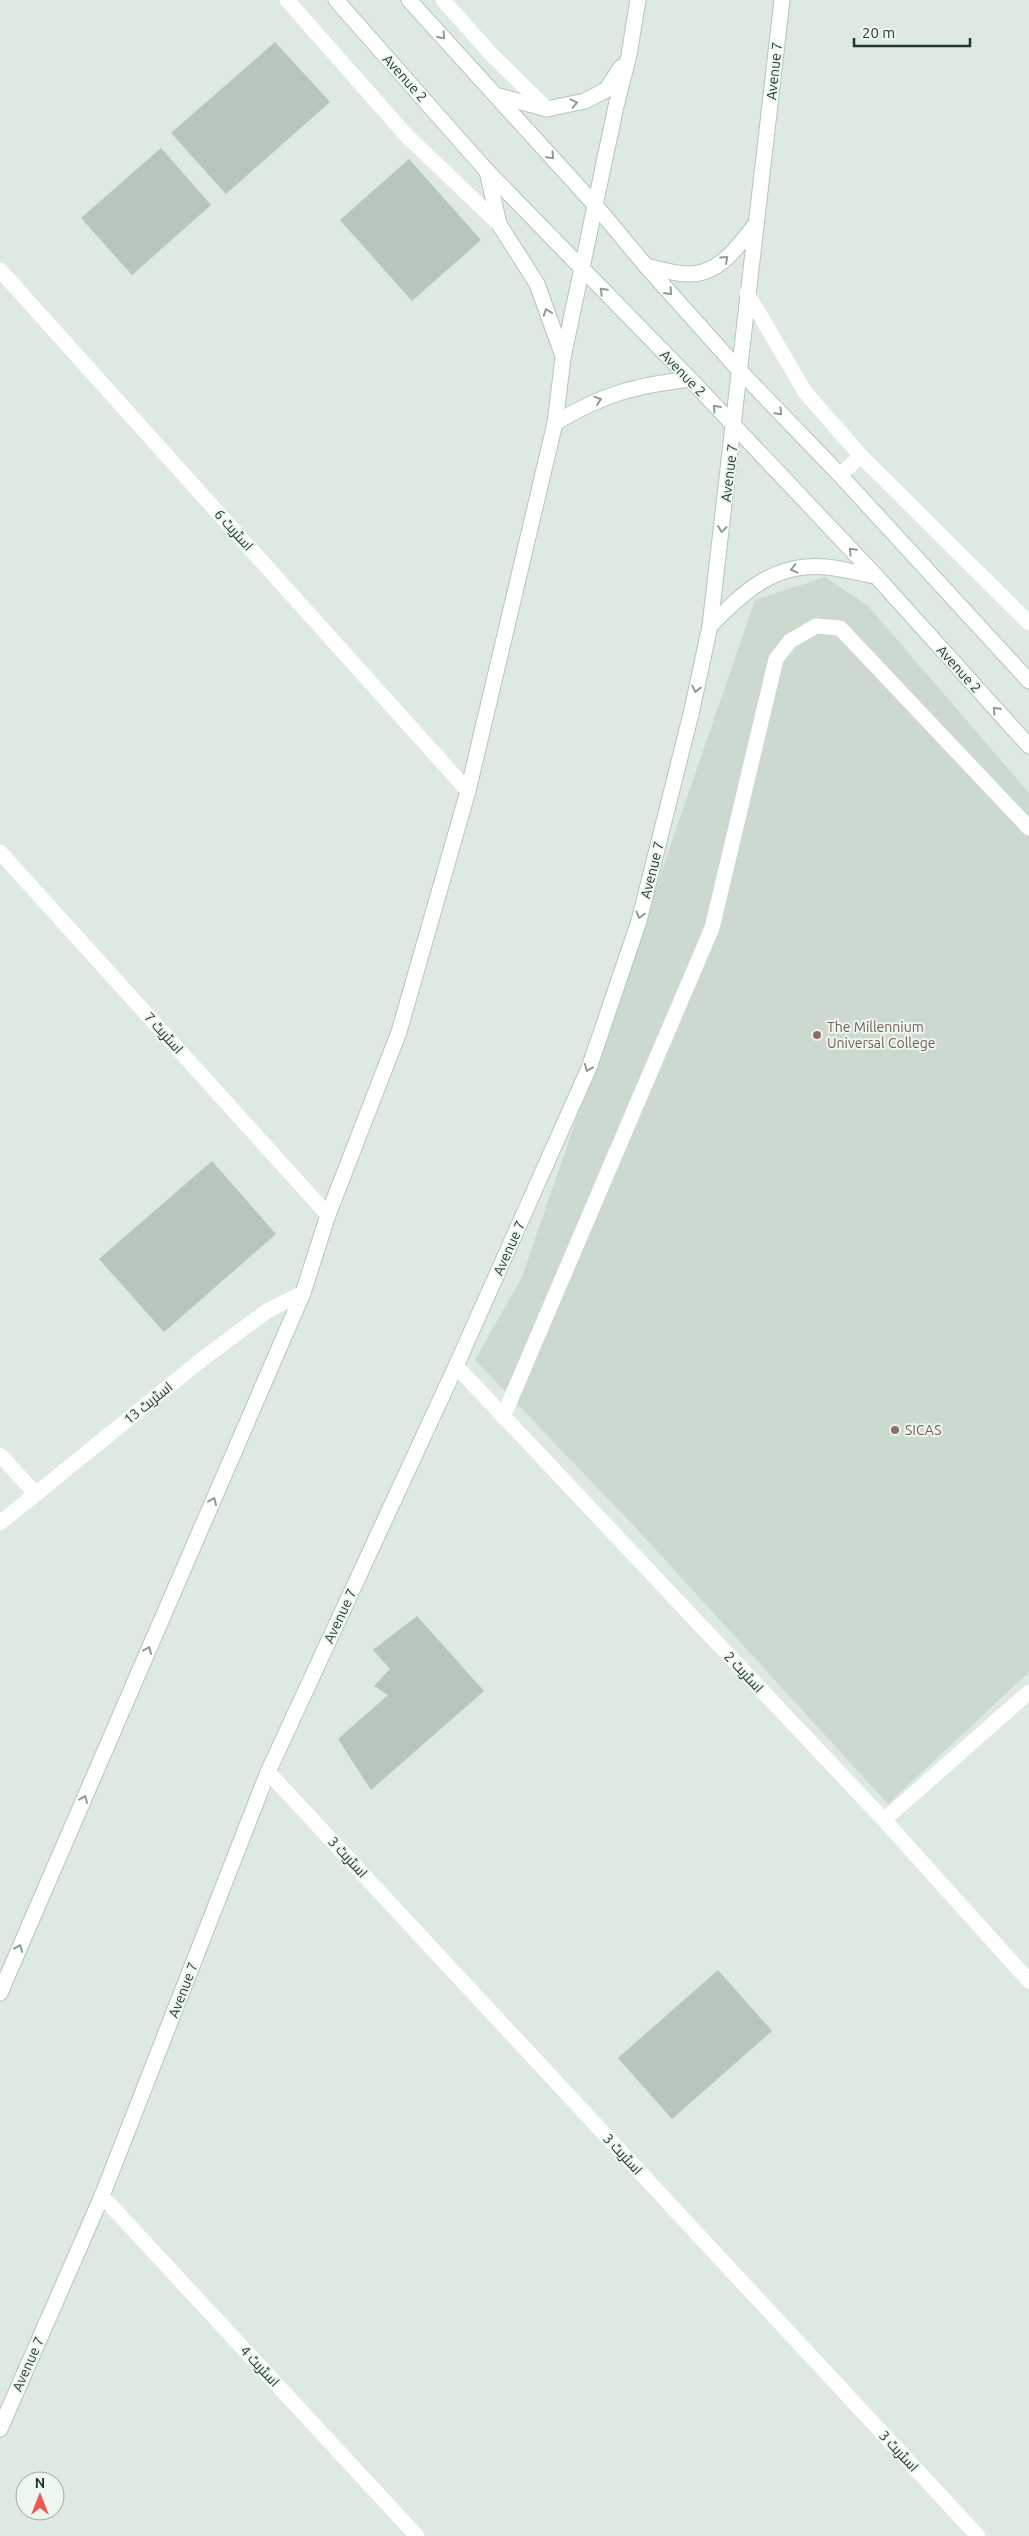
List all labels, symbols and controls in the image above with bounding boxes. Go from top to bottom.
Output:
scale bar [854,15,970,47]
text: 20 m [862,24,895,41]
one-way arrow [436,31,445,40]
street label: Avenue 7 [763,41,785,101]
street label: Avenue 2 [380,51,430,105]
one-way arrow [570,98,579,109]
one-way arrow [545,151,554,160]
one-way arrow [719,256,728,265]
one-way arrow [663,287,672,296]
one-way arrow [600,288,609,297]
one-way arrow [543,308,553,317]
street label: Avenue 2 [657,346,709,400]
one-way arrow [593,396,601,406]
one-way arrow [713,404,722,413]
one-way arrow [773,406,782,415]
street label: Avenue 7 [718,443,740,503]
street label: اسٹریٹ 6 [211,506,257,554]
one-way arrow [717,525,728,533]
one-way arrow [849,548,858,557]
one-way arrow [789,563,798,574]
street label: Avenue 2 [934,642,984,696]
one-way arrow [691,685,702,693]
one-way arrow [993,707,1002,716]
street label: Avenue 7 [637,840,667,900]
one-way arrow [635,910,646,919]
street label: اسٹریٹ 7 [141,1009,187,1057]
place label: The Millennium Universal College [827,1019,936,1051]
marker: The Millennium Universal College [811,1029,823,1041]
one-way arrow [584,1064,594,1072]
street label: Avenue 7 [490,1218,528,1278]
street label: اسٹریٹ 13 [120,1379,176,1427]
place label: SICAS [905,1422,941,1438]
marker: SICAS [889,1424,901,1436]
one-way arrow [206,1497,217,1506]
street label: Avenue 7 [320,1586,360,1646]
one-way arrow [142,1646,153,1655]
street label: اسٹریٹ 2 [721,1648,767,1696]
one-way arrow [77,1795,88,1804]
street label: اسٹریٹ 3 [325,1833,371,1881]
one-way arrow [13,1944,24,1953]
street label: Avenue 7 [165,1960,201,2020]
street label: اسٹریٹ 3 [600,2130,646,2178]
street label: Avenue 7 [9,2334,47,2394]
street label: اسٹریٹ 4 [237,2342,283,2390]
street label: اسٹریٹ 3 [876,2427,922,2475]
north arrow [15,2471,65,2521]
text: N [35,2475,45,2491]

